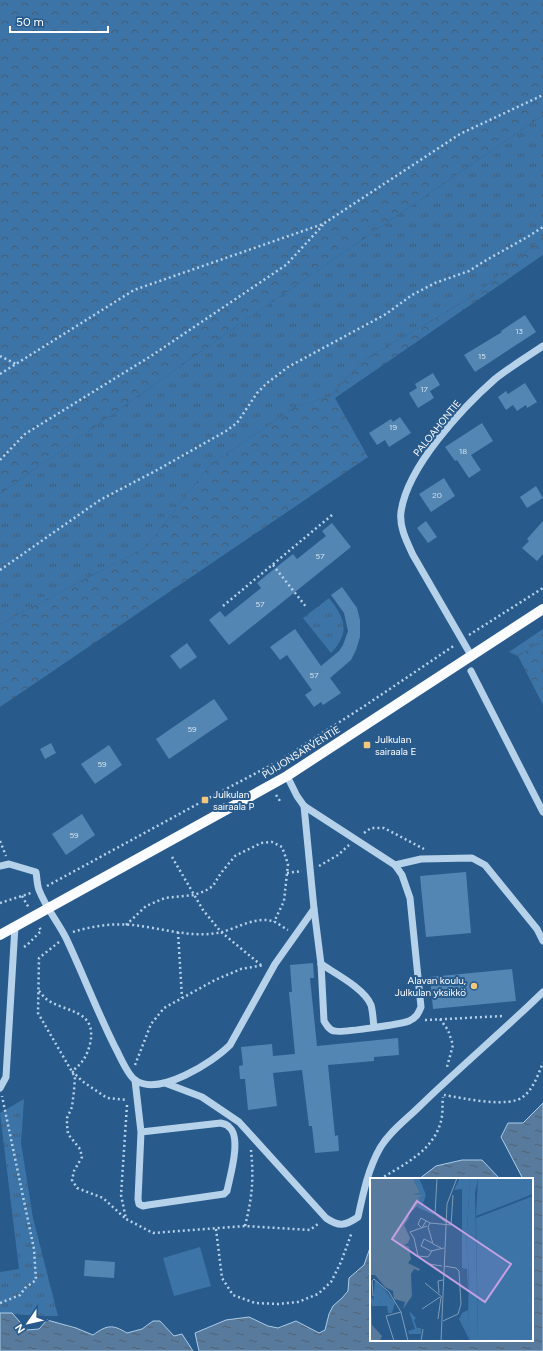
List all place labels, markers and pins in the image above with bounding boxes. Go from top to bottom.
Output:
place label: Julkulan sairaala E [375,733,416,758]
marker: Julkulan sairaala E [362,740,372,750]
place label: Julkulan sairaala P [213,788,254,813]
marker: Julkulan sairaala P [200,795,210,805]
place label: Alavan koulu, Julkulan yksikkö [395,974,466,999]
marker: Alavan koulu, Julkulan yksikkö [469,981,479,991]

